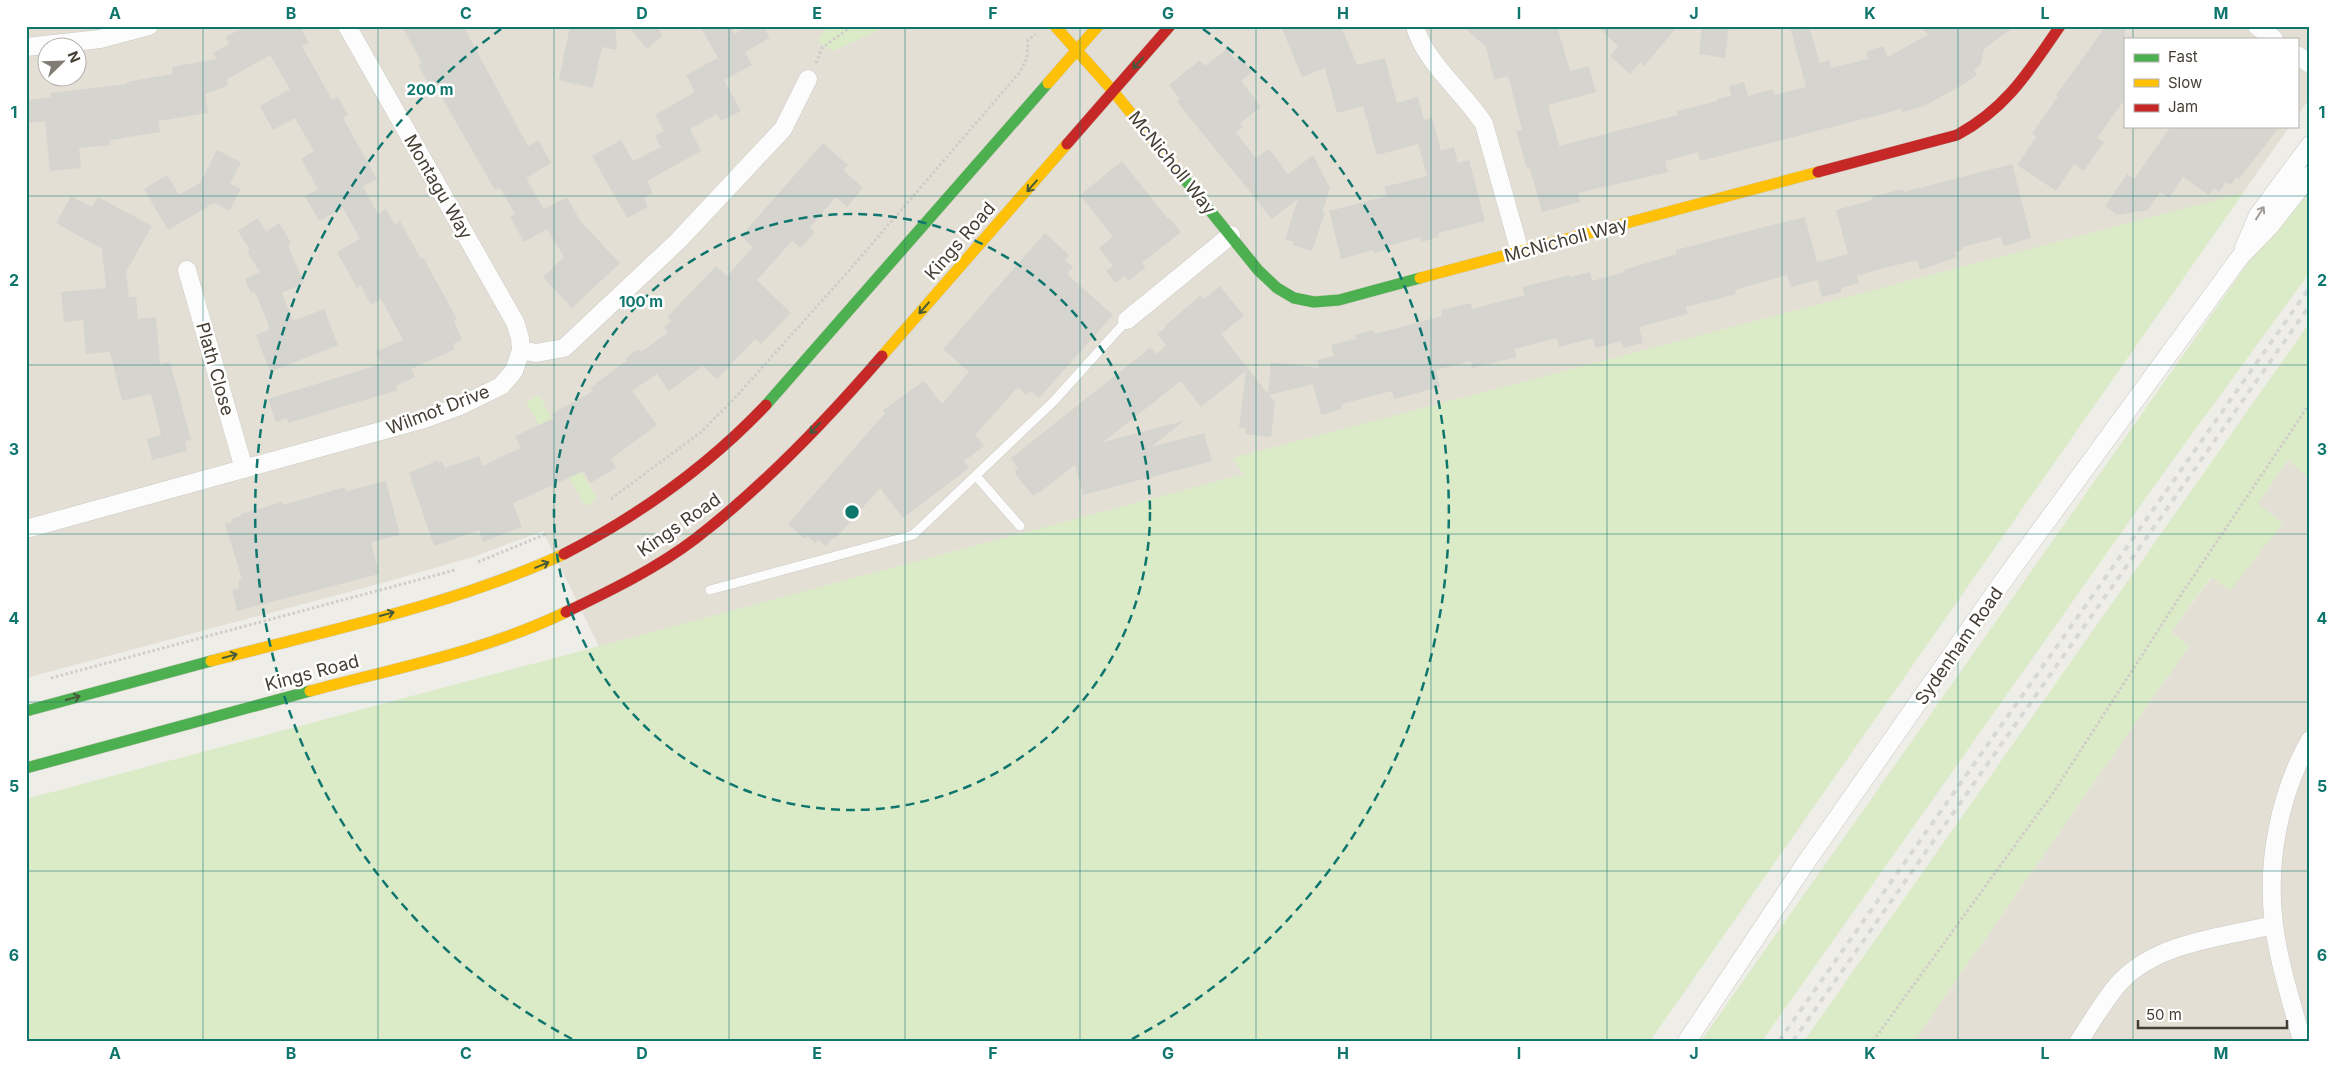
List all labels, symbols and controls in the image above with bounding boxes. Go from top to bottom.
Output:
text: A [109,3,121,23]
text: B [286,3,296,23]
text: C [460,3,472,23]
text: D [636,3,648,23]
text: E [812,3,822,23]
text: F [988,3,998,23]
text: G [1162,3,1174,23]
text: H [1337,3,1349,23]
text: I [1517,3,1521,23]
text: J [1689,3,1699,23]
text: K [1864,3,1876,23]
text: L [2040,3,2050,23]
text: M [2214,3,2228,23]
north arrow [38,38,88,88]
legend [2124,38,2298,128]
text: Fast [2168,47,2198,66]
text: N [65,48,84,65]
one-way arrow [1133,56,1144,69]
text: Slow [2168,73,2202,92]
text: 200 m [407,80,453,99]
text: Jam [2168,97,2198,116]
text: 1 [11,102,17,122]
text: 1 [2319,102,2325,122]
street label: McNicholl Way [1124,107,1220,219]
street label: Montagu Way [400,131,477,243]
one-way arrow [1026,179,1037,192]
street label: Kings Road [920,197,999,284]
one-way arrow [2255,206,2266,220]
street label: McNicholl Way [1502,213,1630,266]
text: 2 [9,270,19,290]
text: 2 [2317,270,2327,290]
text: 100 m [619,292,663,311]
one-way arrow [919,301,930,314]
street label: Plath Close [192,320,239,418]
street label: Wilmot Drive [383,380,492,439]
one-way arrow [809,422,821,434]
text: 3 [9,439,19,459]
text: 3 [2317,439,2327,459]
street label: Kings Road [633,488,724,561]
centre of rings [843,503,861,521]
one-way arrow [534,559,549,569]
street label: Sydenham Road [1910,583,2007,708]
text: 4 [9,608,20,628]
text: 4 [2317,608,2328,628]
one-way arrow [379,609,395,618]
street label: Kings Road [263,650,361,695]
one-way arrow [222,651,238,661]
one-way arrow [65,693,81,703]
text: 5 [9,776,19,796]
text: 5 [2317,776,2327,796]
text: 6 [9,945,19,965]
text: 6 [2317,945,2327,965]
scale bar [2138,997,2287,1029]
text: 50 m [2146,1005,2182,1024]
text: A [109,1043,121,1063]
text: B [286,1043,296,1063]
text: C [460,1043,472,1063]
text: D [636,1043,648,1063]
text: E [812,1043,822,1063]
text: F [988,1043,998,1063]
text: G [1162,1043,1174,1063]
text: H [1337,1043,1349,1063]
text: I [1517,1043,1521,1063]
text: J [1689,1043,1699,1063]
text: K [1864,1043,1876,1063]
text: L [2040,1043,2050,1063]
text: M [2214,1043,2228,1063]

